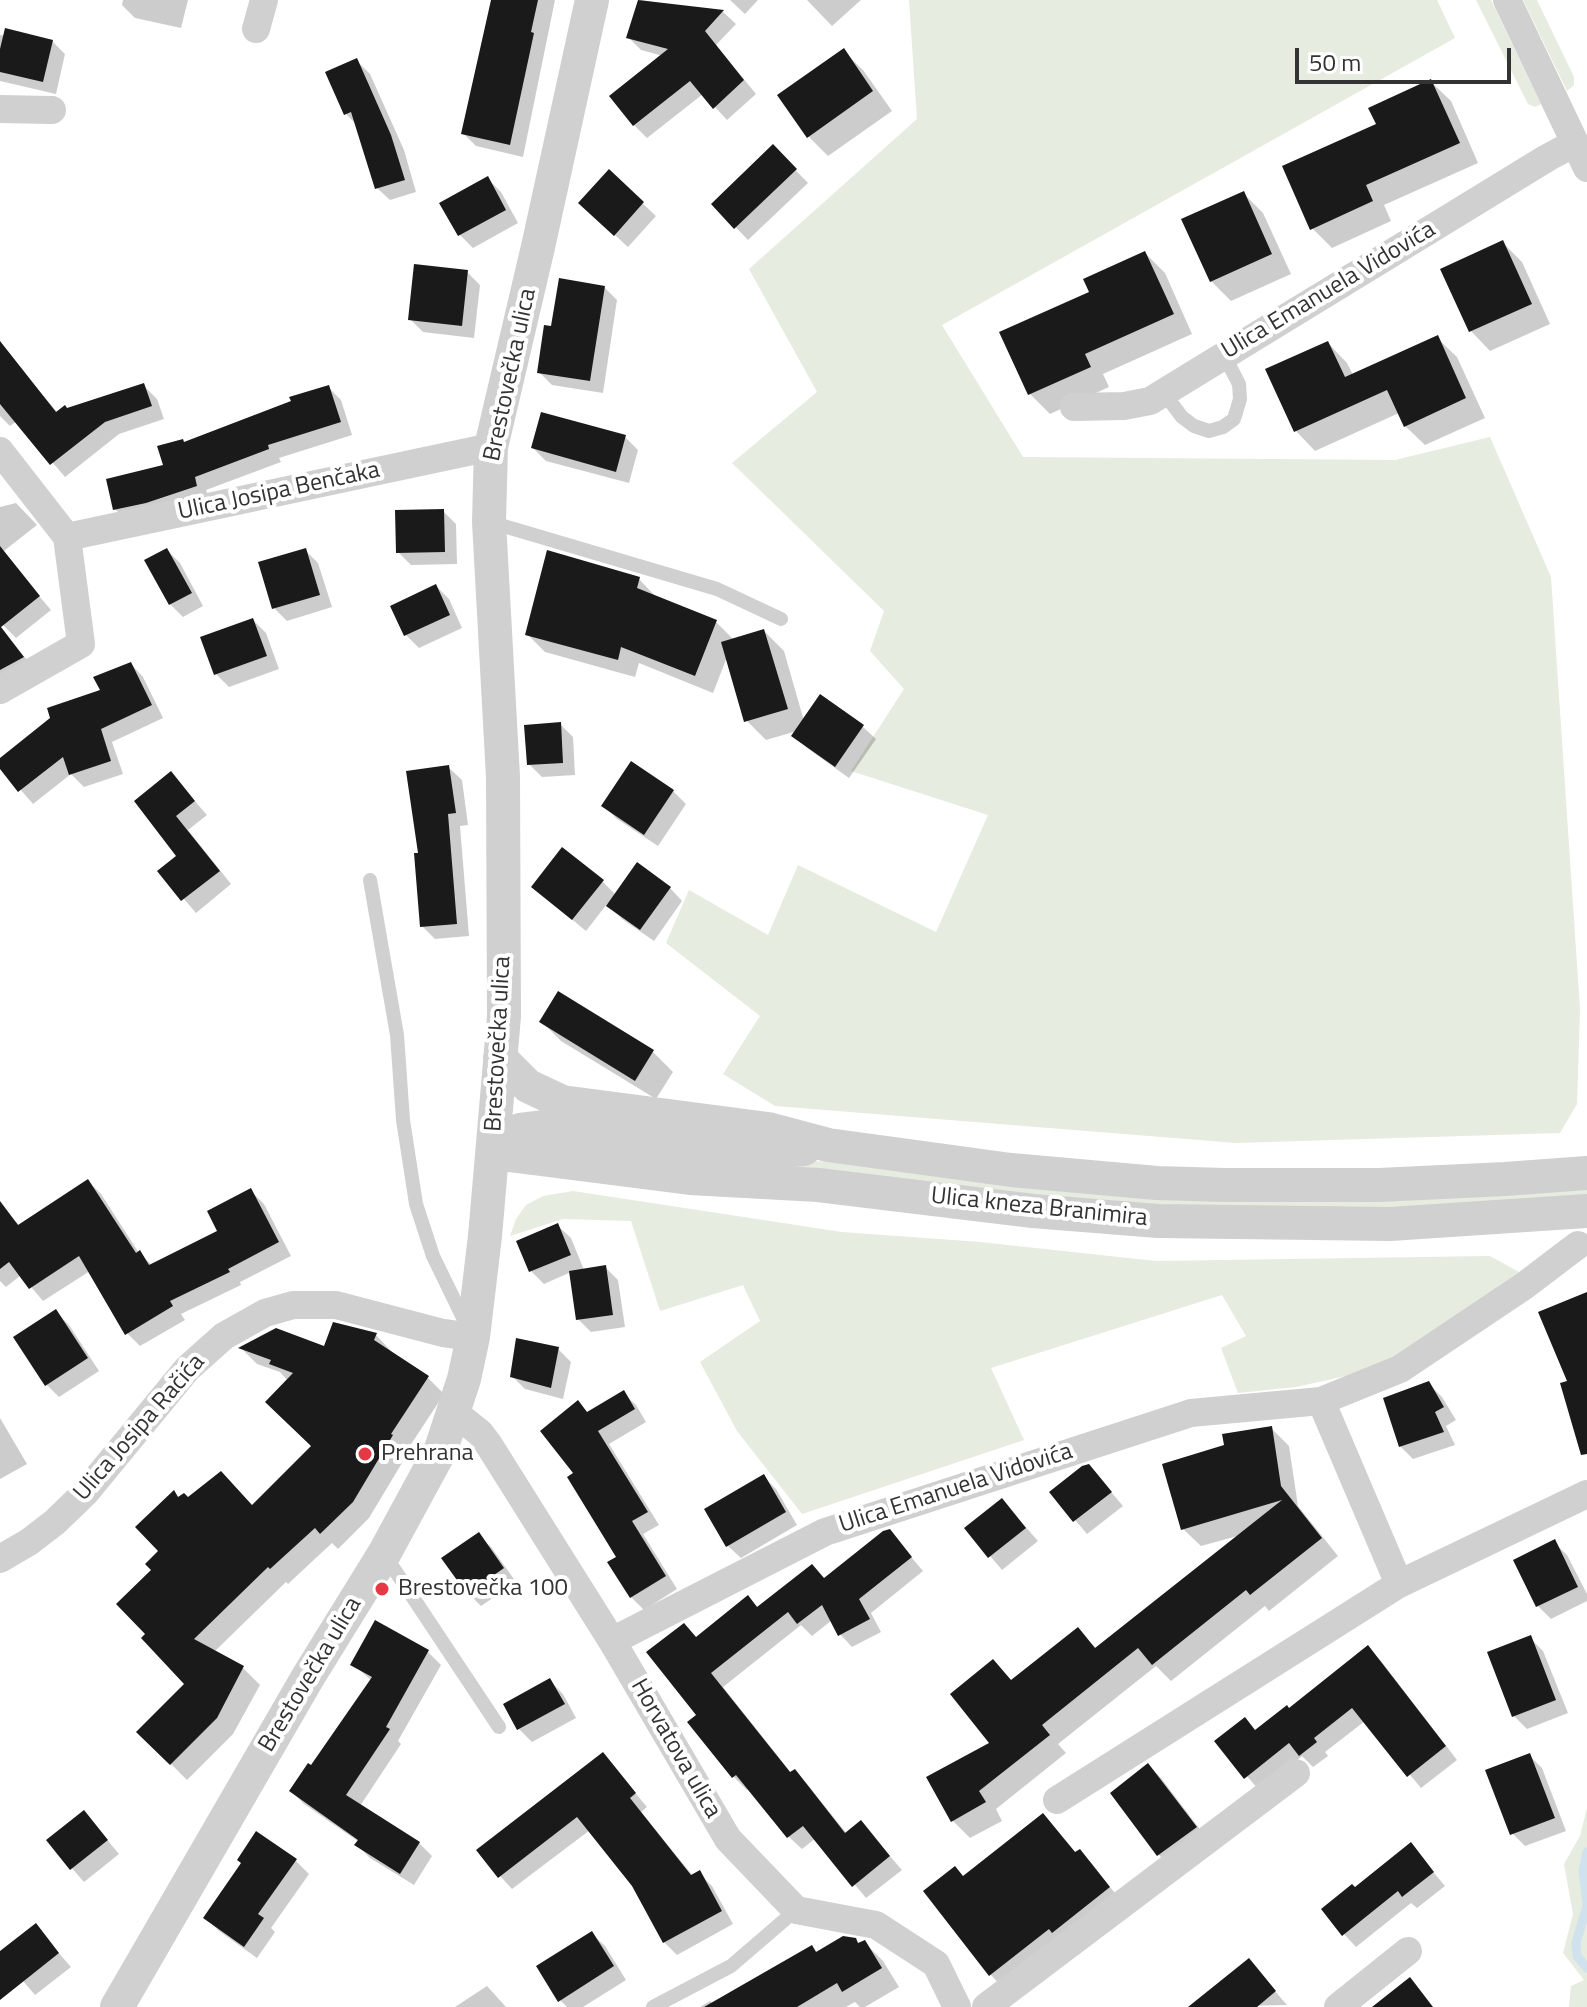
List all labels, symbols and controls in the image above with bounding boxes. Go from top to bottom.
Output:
scale bar [1299,32,1515,82]
text: 50 m [1309,44,1361,80]
street label: Ulica Emanuela Vidovića [1217,216,1441,366]
street label: Brestovečka ulica [479,286,543,464]
street label: Ulica Josipa Benčaka [175,457,383,527]
street label: Brestovečka ulica [480,956,518,1132]
street label: Ulica kneza Branimira [929,1182,1149,1234]
street label: Ulica Josipa Račića [68,1349,212,1507]
street label: Ulica Emanuela Vidovića [836,1438,1076,1540]
place label: Prehrana [381,1440,474,1468]
marker: Prehrana [356,1445,374,1463]
place label: Brestovečka 100 [398,1575,568,1603]
marker: Brestovečka 100 [373,1580,391,1598]
street label: Brestovečka ulica [253,1592,369,1758]
street label: Horvatova ulica [624,1674,726,1824]

